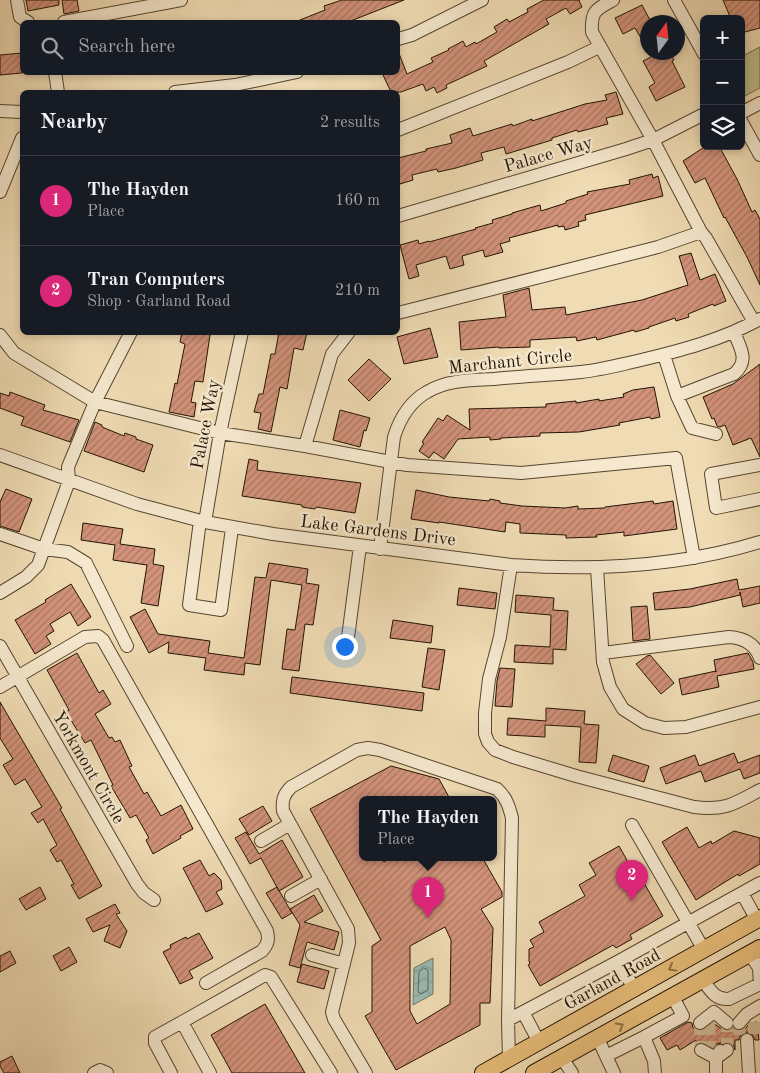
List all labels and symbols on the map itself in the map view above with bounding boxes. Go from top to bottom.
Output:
north arrow [640,15,685,60]
street label: Palace Way [502,134,595,176]
street label: Marchant Circle [447,347,573,377]
street label: Palace Way [188,377,224,471]
street label: Lake Gardens Drive [299,513,457,549]
your location [332,634,358,660]
street label: Yorkmont Circle [49,708,128,827]
pin: 2 [616,860,648,901]
pin: 1 [412,877,444,918]
street label: Garland Road [561,946,664,1014]
one-way arrow [668,962,677,972]
one-way arrow [614,1023,623,1033]

